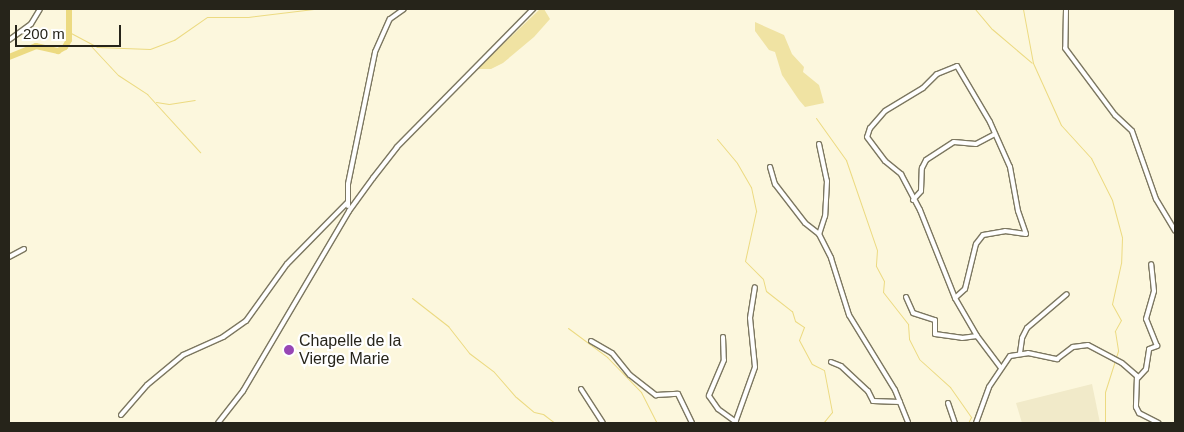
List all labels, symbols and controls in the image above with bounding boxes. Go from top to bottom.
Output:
scale bar [18,15,124,47]
text: 200 m [23,25,65,42]
place label: Chapelle de la Vierge Marie [299,331,401,369]
marker: Chapelle de la Vierge Marie [283,344,295,356]

